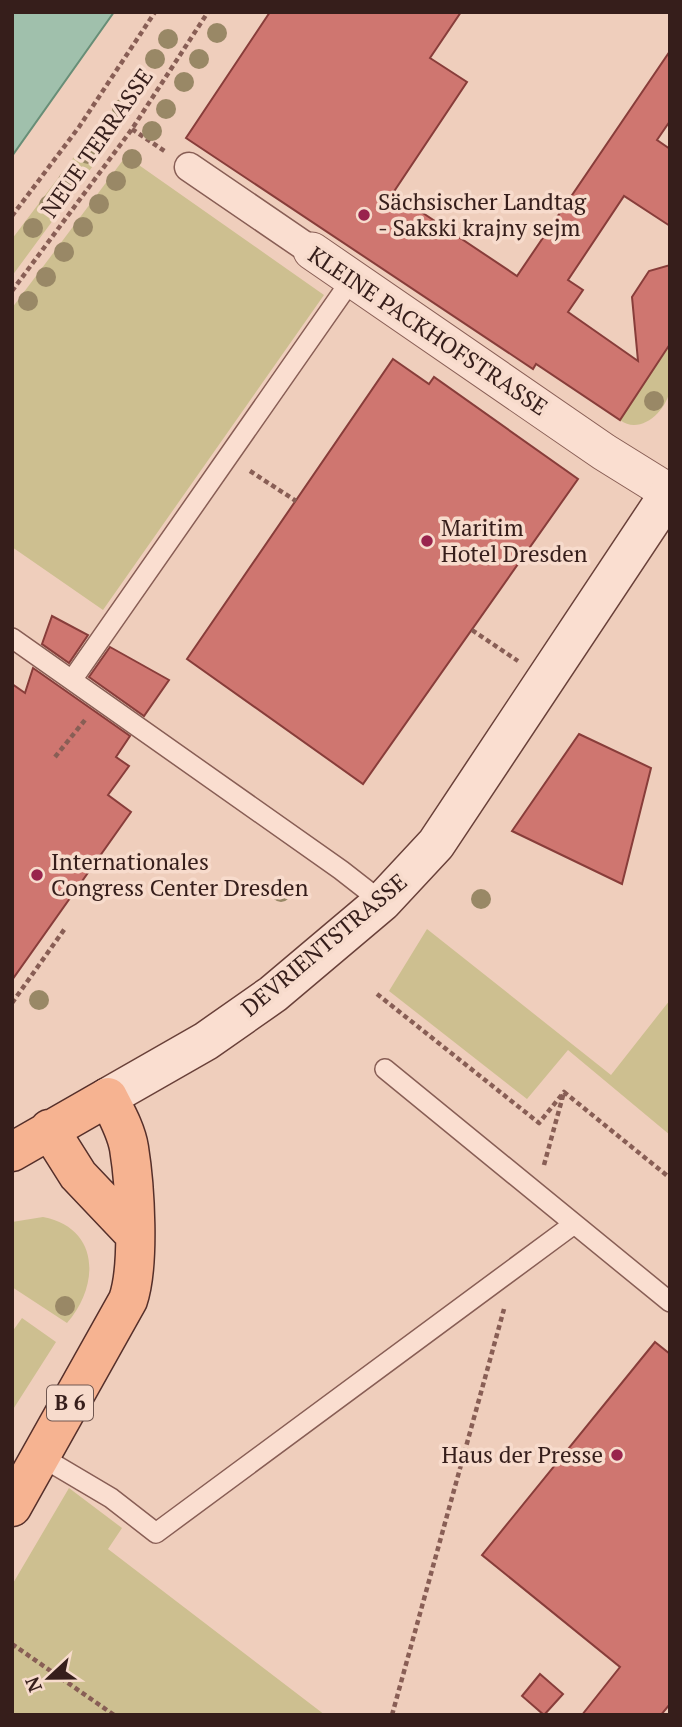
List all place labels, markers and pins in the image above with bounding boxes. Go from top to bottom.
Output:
place label: Sächsischer Landtag - Sakski krajny sejm [378,186,587,243]
marker: Sächsischer Landtag - Sakski krajny sejm [356,207,372,223]
place label: Maritim Hotel Dresden [441,512,588,569]
marker: Maritim Hotel Dresden [419,533,435,549]
place label: Internationales Congress Center Dresden [51,846,309,903]
marker: Internationales Congress Center Dresden [29,867,45,883]
place label: Haus der Presse [442,1439,603,1470]
marker: Haus der Presse [609,1447,625,1463]

